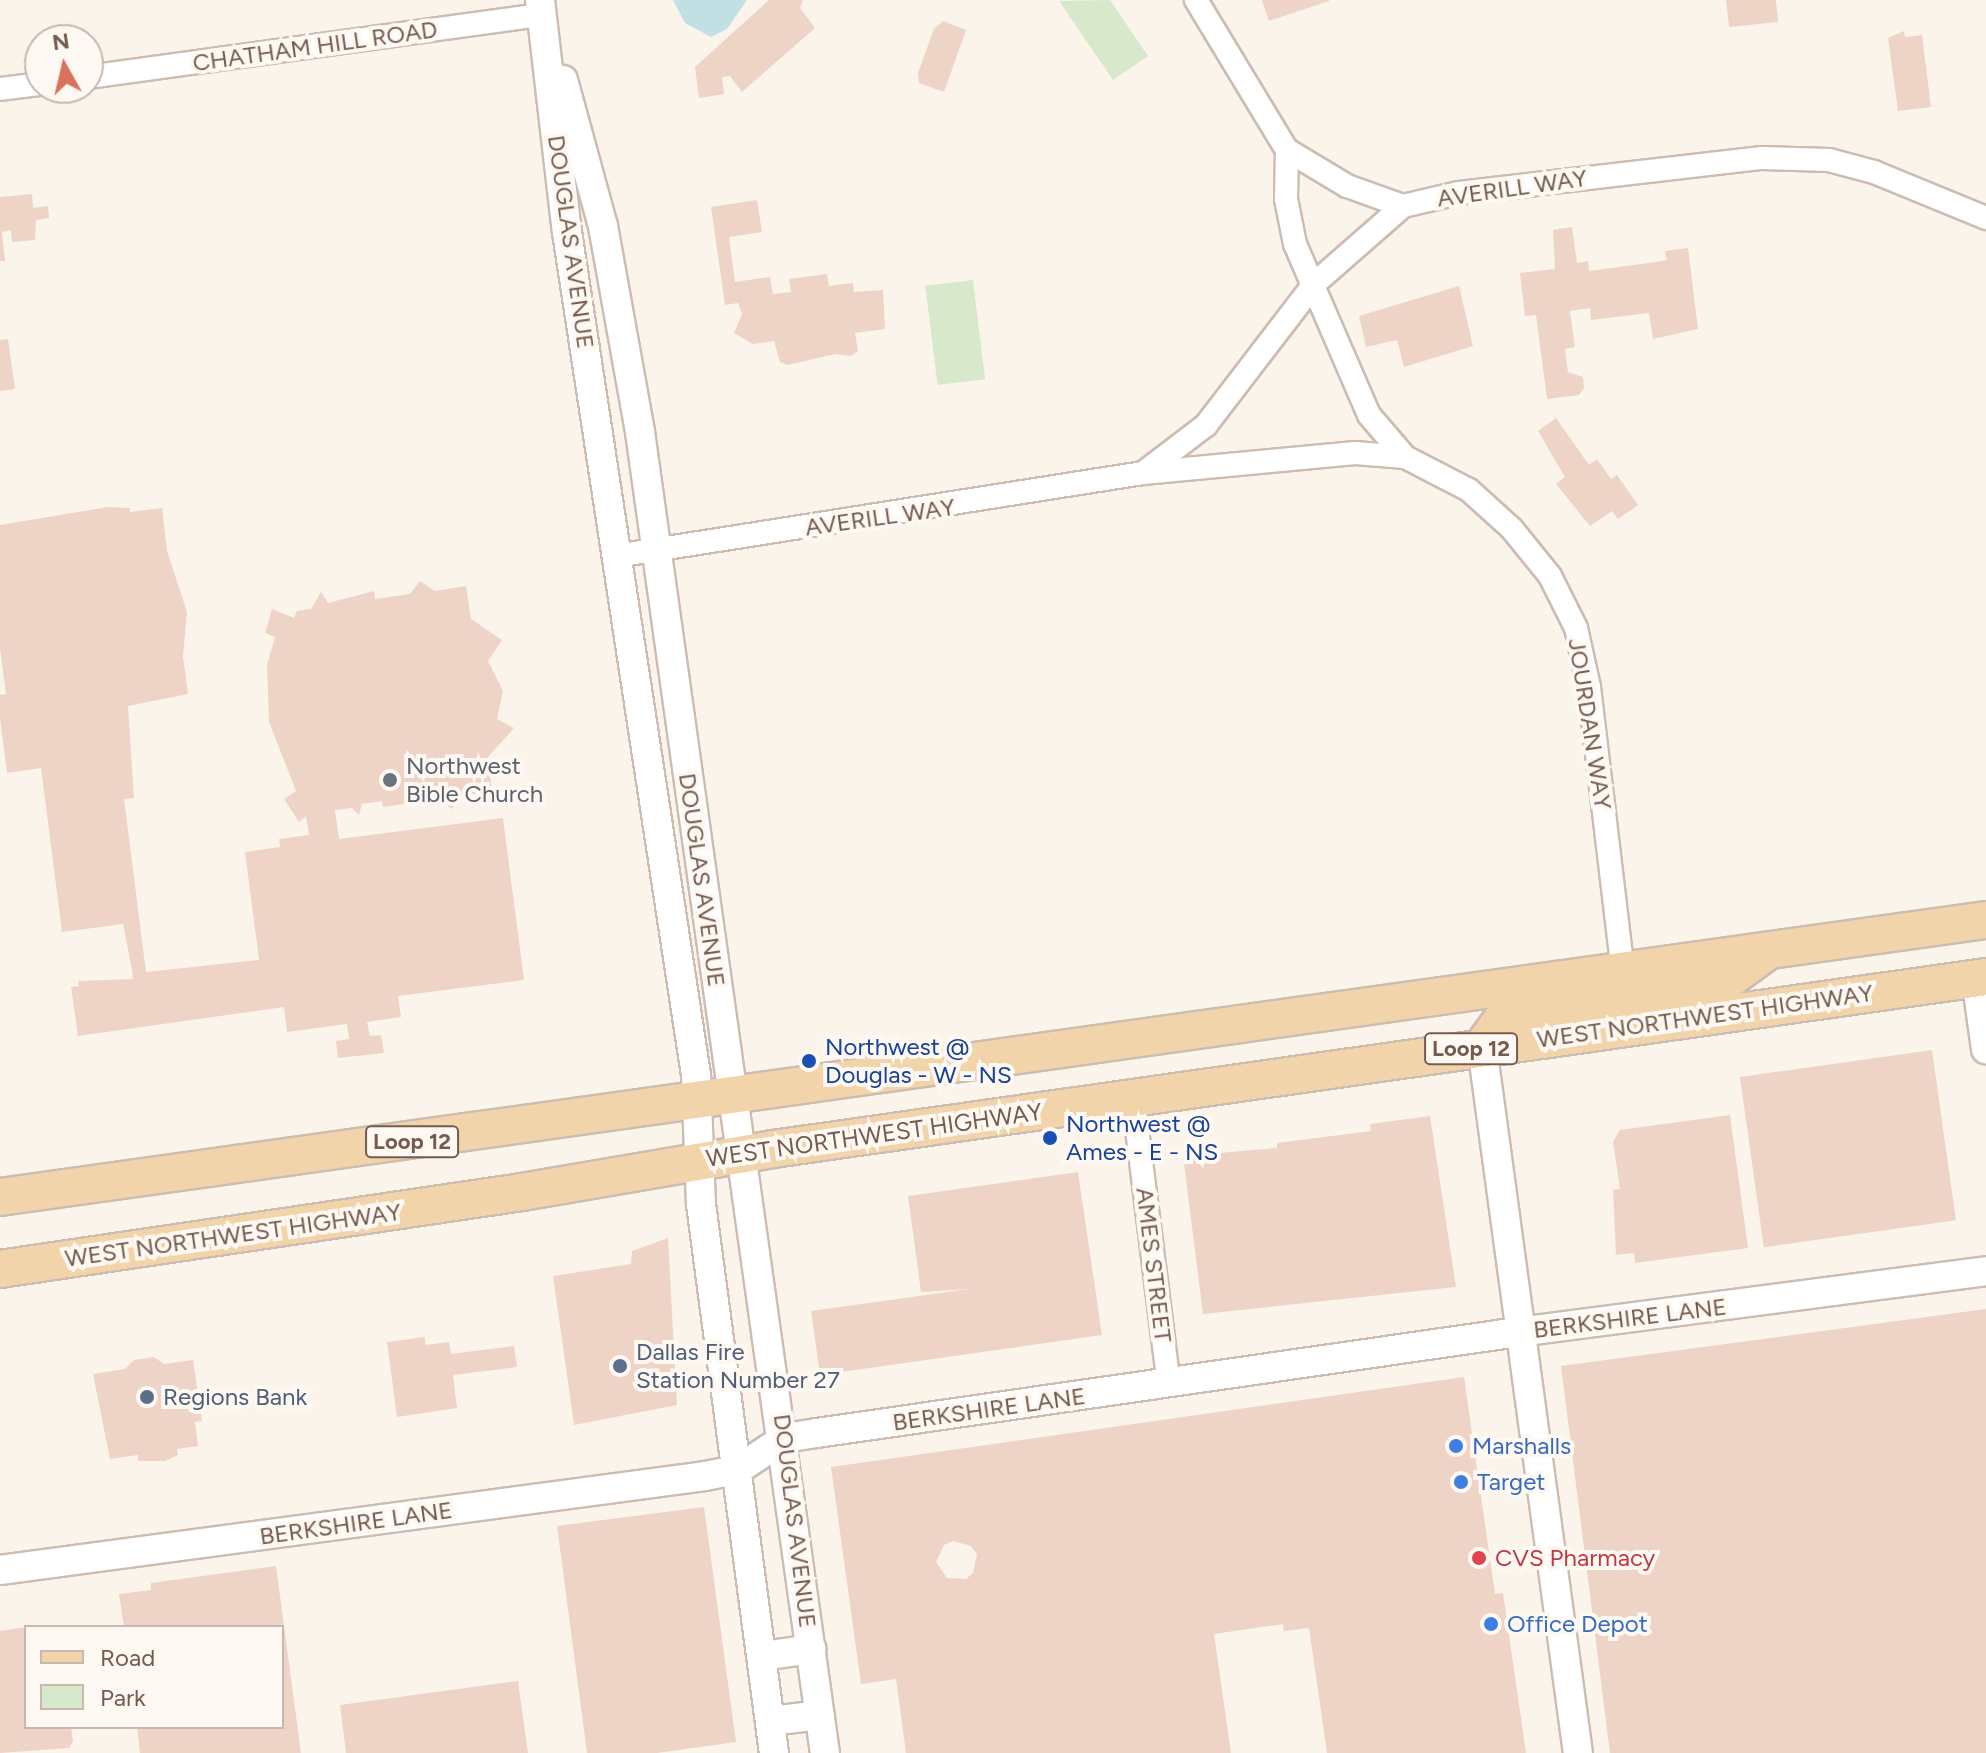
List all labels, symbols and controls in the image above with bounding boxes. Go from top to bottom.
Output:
street label: CHATHAM HILL ROAD [191,15,439,77]
north arrow [24,24,104,104]
text: N [51,27,71,56]
street label: DOUGLAS AVENUE [542,133,600,351]
street label: AVERILL WAY [1435,163,1589,213]
street label: AVERILL WAY [803,492,957,542]
street label: JOURDAN WAY [1562,636,1618,812]
place label: Northwest Bible Church [406,752,543,808]
marker: Northwest Bible Church [381,771,399,789]
street label: DOUGLAS AVENUE [673,771,731,989]
street label: WEST NORTHWEST HIGHWAY [1535,978,1875,1054]
road number: Loop 12 [1423,1031,1519,1067]
place label: Northwest @ Douglas - W - NS [825,1033,1012,1089]
marker: Northwest @ Douglas - W - NS [800,1052,818,1070]
street label: WEST NORTHWEST HIGHWAY [704,1097,1044,1173]
place label: Northwest @ Ames - E - NS [1066,1110,1218,1166]
road number: Loop 12 [364,1124,460,1160]
marker: Northwest @ Ames - E - NS [1041,1129,1059,1147]
street label: AMES STREET [1130,1186,1178,1344]
street label: WEST NORTHWEST HIGHWAY [63,1197,403,1273]
street label: BERKSHIRE LANE [1532,1292,1728,1344]
place label: Dallas Fire Station Number 27 [636,1338,840,1394]
marker: Dallas Fire Station Number 27 [611,1357,629,1375]
street label: BERKSHIRE LANE [891,1381,1087,1437]
place label: Regions Bank [163,1383,307,1411]
marker: Regions Bank [138,1388,156,1406]
street label: DOUGLAS AVENUE [768,1412,822,1630]
place label: Marshalls [1472,1432,1571,1460]
marker: Marshalls [1447,1437,1465,1455]
place label: Target [1477,1468,1545,1496]
marker: Target [1452,1473,1470,1491]
street label: BERKSHIRE LANE [258,1495,454,1551]
place label: CVS Pharmacy [1495,1544,1655,1572]
marker: CVS Pharmacy [1470,1549,1488,1567]
place label: Office Depot [1507,1610,1648,1638]
marker: Office Depot [1482,1615,1500,1633]
legend [24,1625,284,1729]
text: Road [100,1643,155,1672]
text: Park [100,1683,146,1712]

